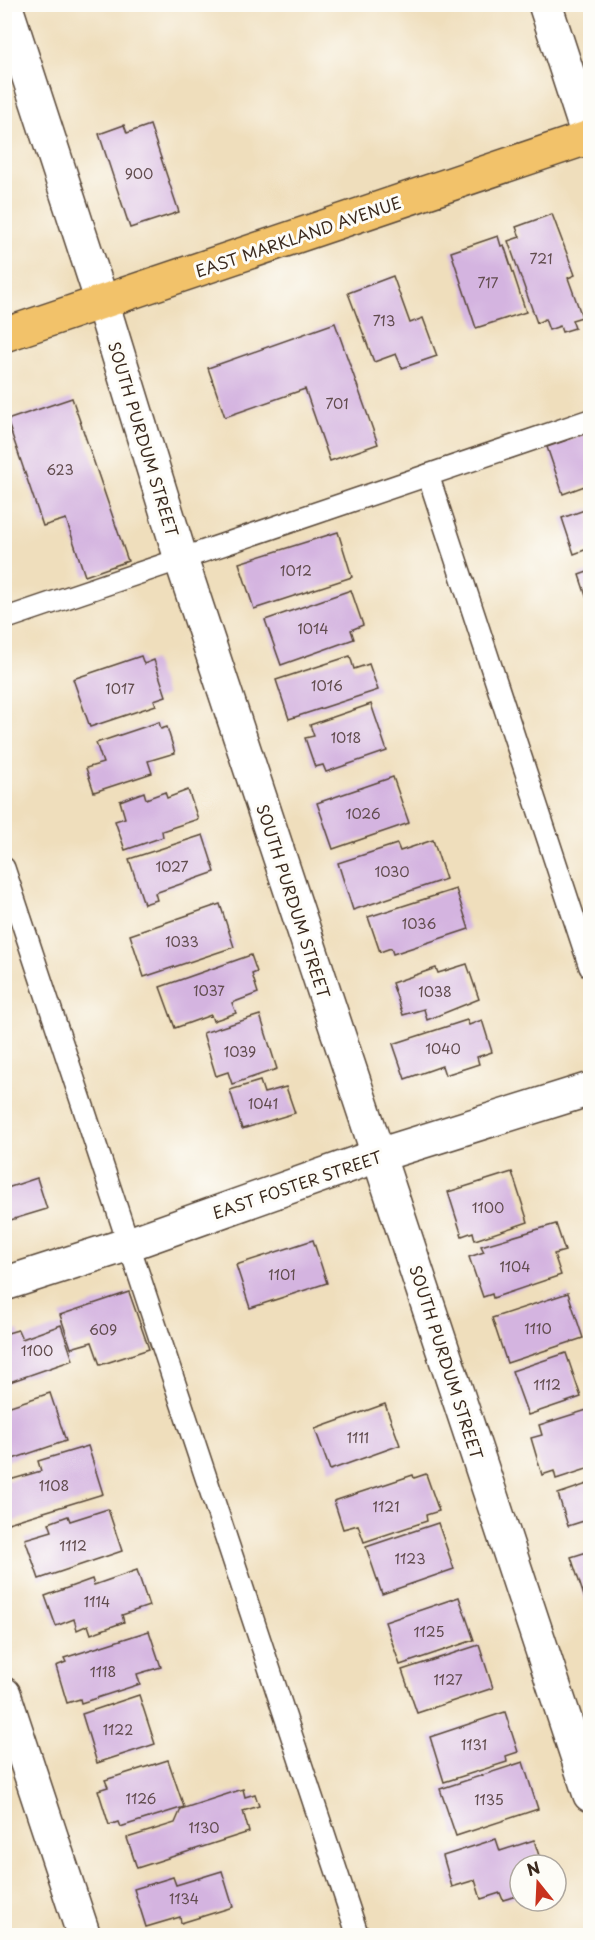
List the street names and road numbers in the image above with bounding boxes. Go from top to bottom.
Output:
street label: EAST MARKLAND AVENUE [192,189,404,283]
street label: SOUTH PURDUM STREET [103,338,185,540]
street label: SOUTH PURDUM STREET [251,801,337,1001]
street label: EAST FOSTER STREET [209,1144,385,1224]
street label: SOUTH PURDUM STREET [404,1262,490,1462]

